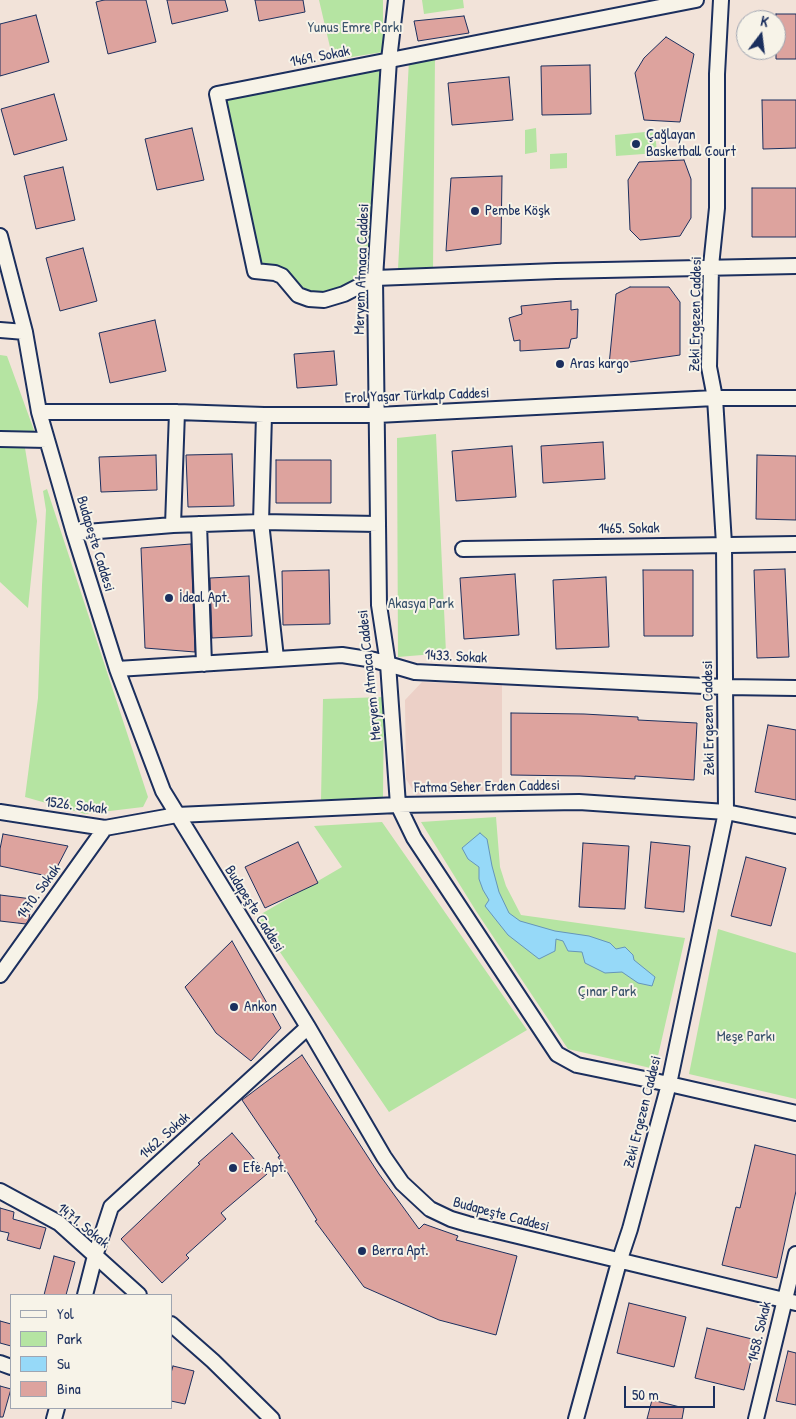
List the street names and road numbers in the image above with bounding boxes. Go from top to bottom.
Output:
street label: 1469. Sokak [289,42,351,72]
street label: Meryem Atmaca Caddesi [351,203,373,335]
street label: Zeki Ergezen Caddesi [686,256,706,372]
street label: Erol Yaşar Türkalp Caddesi [344,384,490,408]
street label: Budapeşte Caddesi [72,494,118,594]
street label: 1465. Sokak [598,519,660,539]
street label: Meryem Atmaca Caddesi [354,609,386,741]
street label: 1433. Sokak [424,646,488,668]
street label: Zeki Ergezen Caddesi [699,660,719,776]
street label: Fatma Seher Erden Caddesi [414,777,560,797]
street label: 1526. Sokak [44,793,108,819]
street label: 1470. Sokak [13,861,65,923]
street label: Budapeşte Caddesi [220,862,288,956]
street label: Zeki Ergezen Caddesi [620,1054,666,1170]
street label: 1462. Sokak [136,1109,194,1163]
street label: Budapeşte Caddesi [451,1193,551,1237]
street label: 1471. Sokak [53,1200,113,1252]
street label: 1458. Sokak [744,1300,776,1364]

